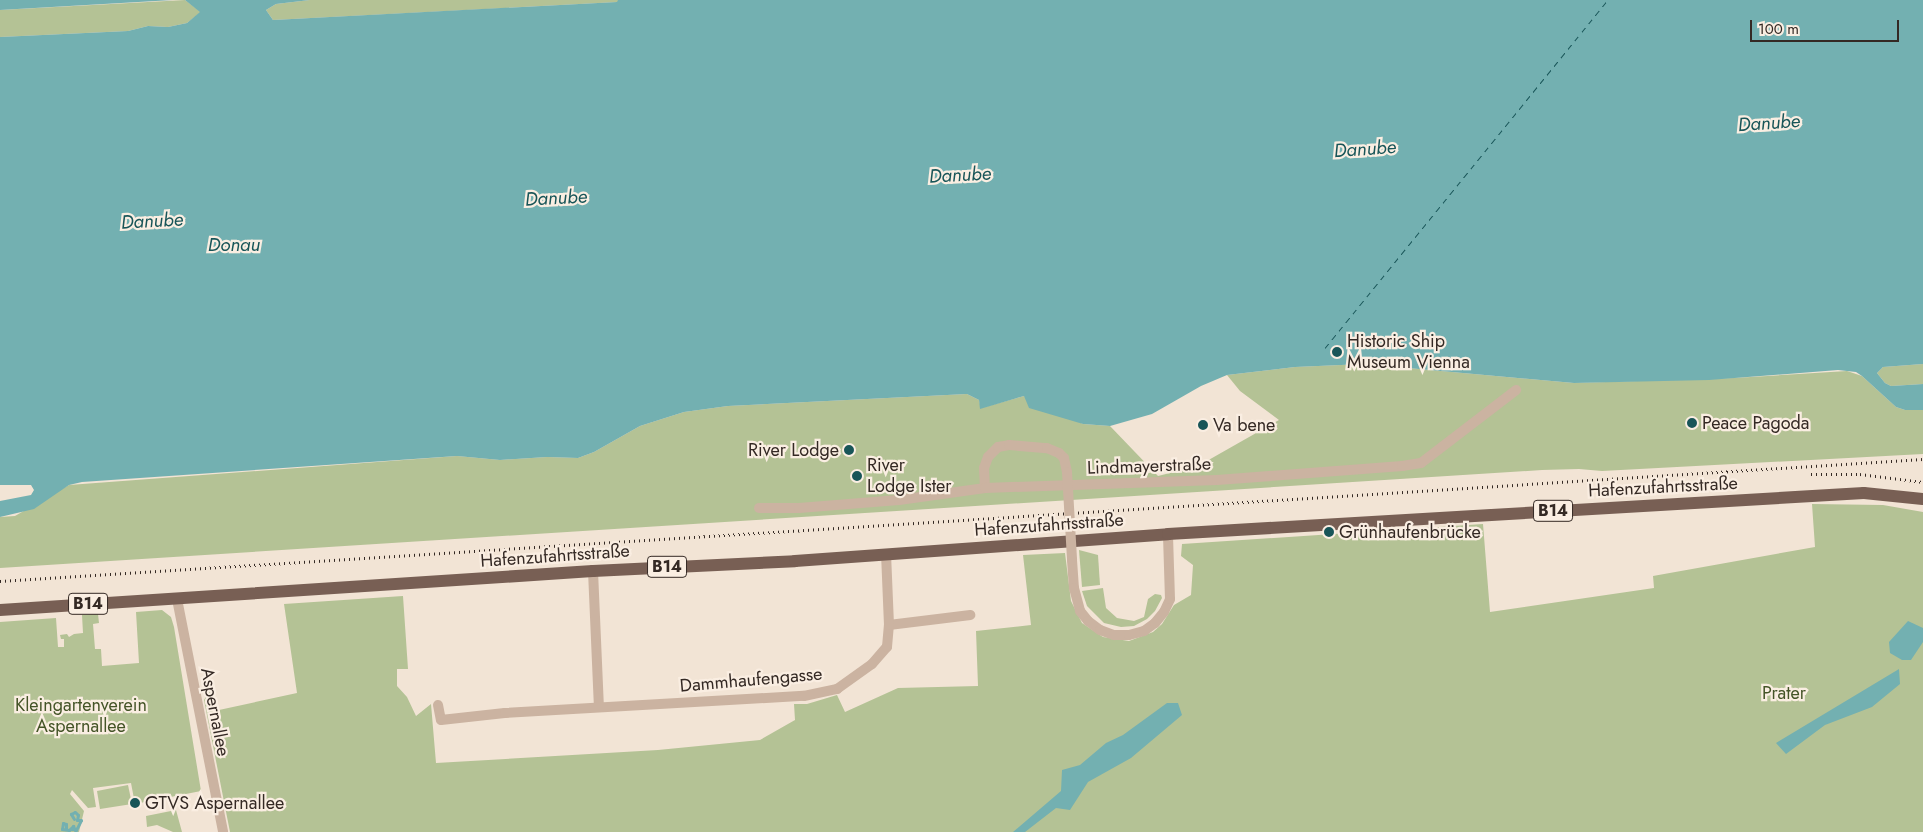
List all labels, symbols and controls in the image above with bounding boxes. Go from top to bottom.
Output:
scale bar [1753,10,1902,42]
text: 100 m [1758,18,1799,40]
water label: Danube [1737,109,1801,137]
water label: Danube [1333,135,1397,163]
water label: Danube [928,162,992,188]
water label: Danube [524,185,588,211]
water label: Danube [120,208,184,234]
water label: Donau [208,234,260,256]
place label: Historic Ship Museum Vienna [1347,331,1470,374]
marker: Historic Ship Museum Vienna [1331,346,1343,358]
place label: Peace Pagoda [1702,412,1810,434]
place label: Va bene [1213,414,1275,436]
marker: Peace Pagoda [1686,417,1698,429]
marker: Va bene [1197,419,1209,431]
place label: River Lodge [748,439,839,461]
marker: River Lodge [843,444,855,456]
street label: Lindmayerstraße [1087,453,1211,479]
place label: River Lodge Ister [867,455,952,498]
marker: River Lodge Ister [851,470,863,482]
street label: Hafenzufahrtsstraße [1588,472,1738,502]
road number: B14 [1533,498,1573,524]
street label: Hafenzufahrtsstraße [974,509,1124,541]
place label: Grünhaufenbrücke [1339,521,1481,543]
marker: Grünhaufenbrücke [1323,526,1335,538]
street label: Hafenzufahrtsstraße [480,540,630,572]
road number: B14 [647,554,687,580]
road number: B14 [68,590,108,618]
street label: Dammhaufengasse [679,663,823,697]
street label: Aspernallee [196,666,234,758]
park label: Prater [1762,682,1806,704]
park label: Kleingartenverein Aspernallee [15,695,147,738]
place label: GTVS Aspernallee [145,792,284,814]
marker: GTVS Aspernallee [129,797,141,809]

